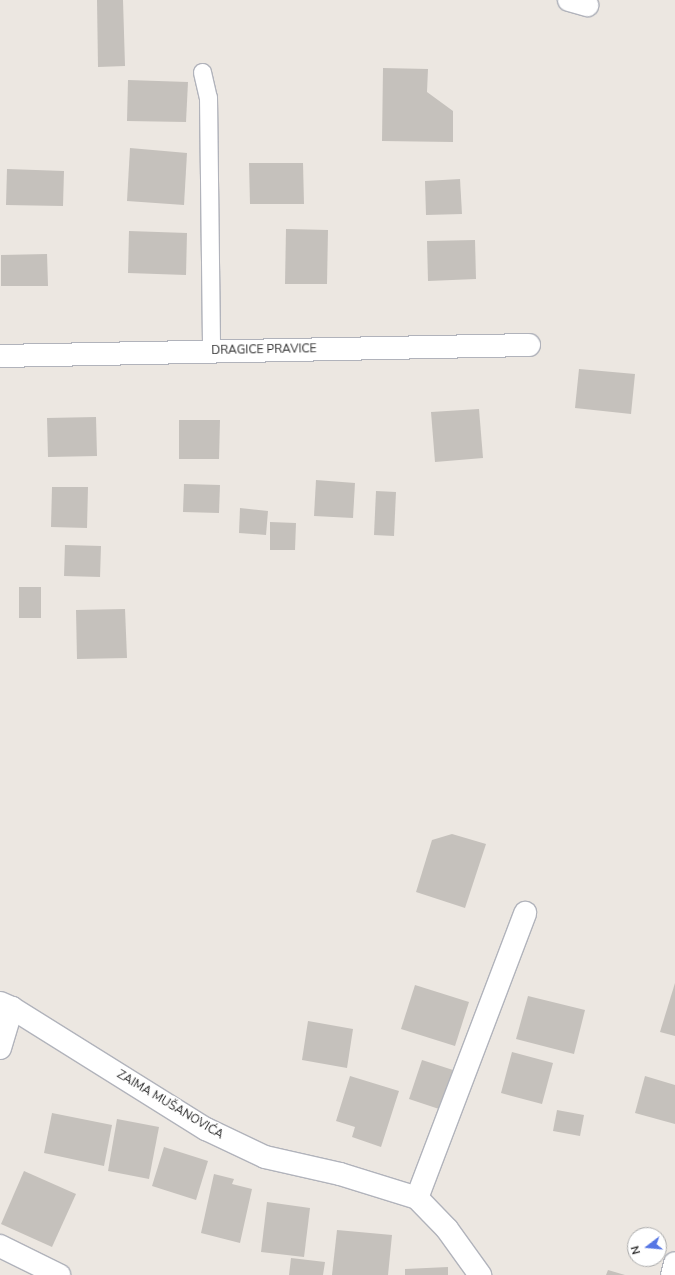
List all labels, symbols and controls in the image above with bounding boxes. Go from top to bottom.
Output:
street label: DRAGICE PRAVICE [211,342,317,358]
street label: ZAIMA MUŠANOVIĆA [114,1067,226,1143]
north arrow [627,1227,667,1267]
text: N [628,1244,644,1256]

